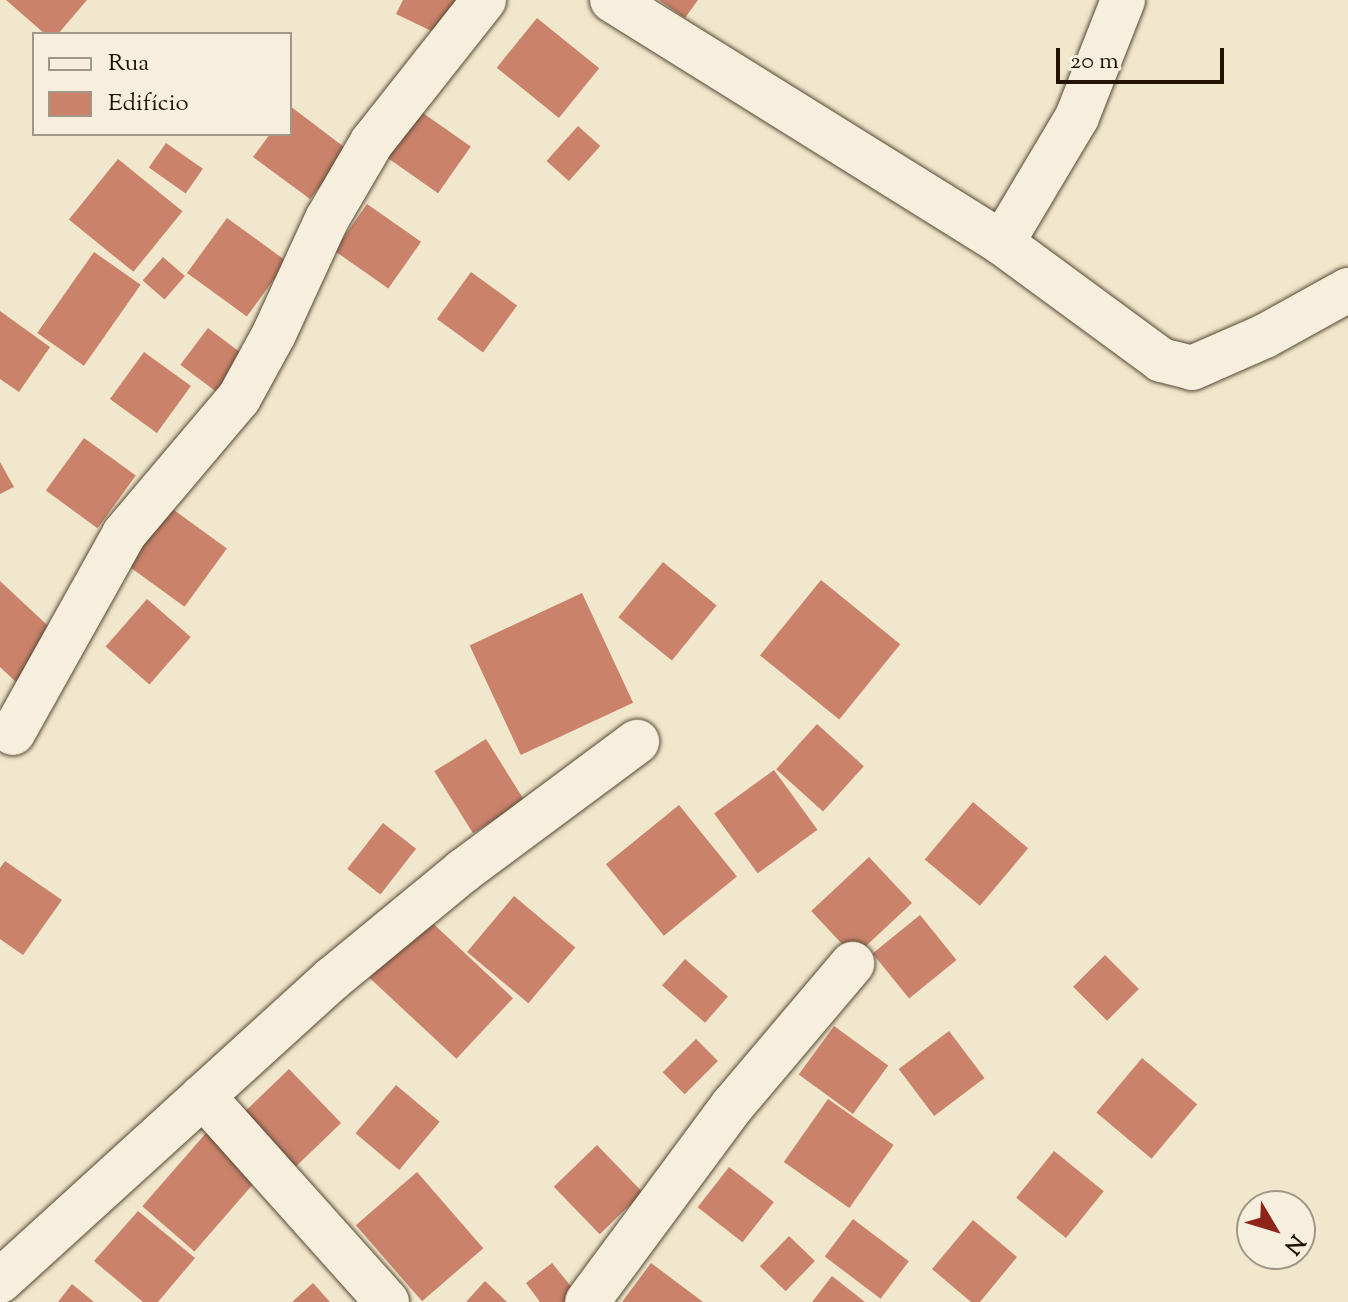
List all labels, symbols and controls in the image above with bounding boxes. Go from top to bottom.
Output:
legend [32,32,292,136]
scale bar [1060,32,1228,82]
text: 20 m [1070,45,1119,79]
text: Rua [108,47,149,81]
text: Edifício [108,87,189,121]
north arrow [1236,1190,1316,1270]
text: N [1275,1227,1311,1260]

